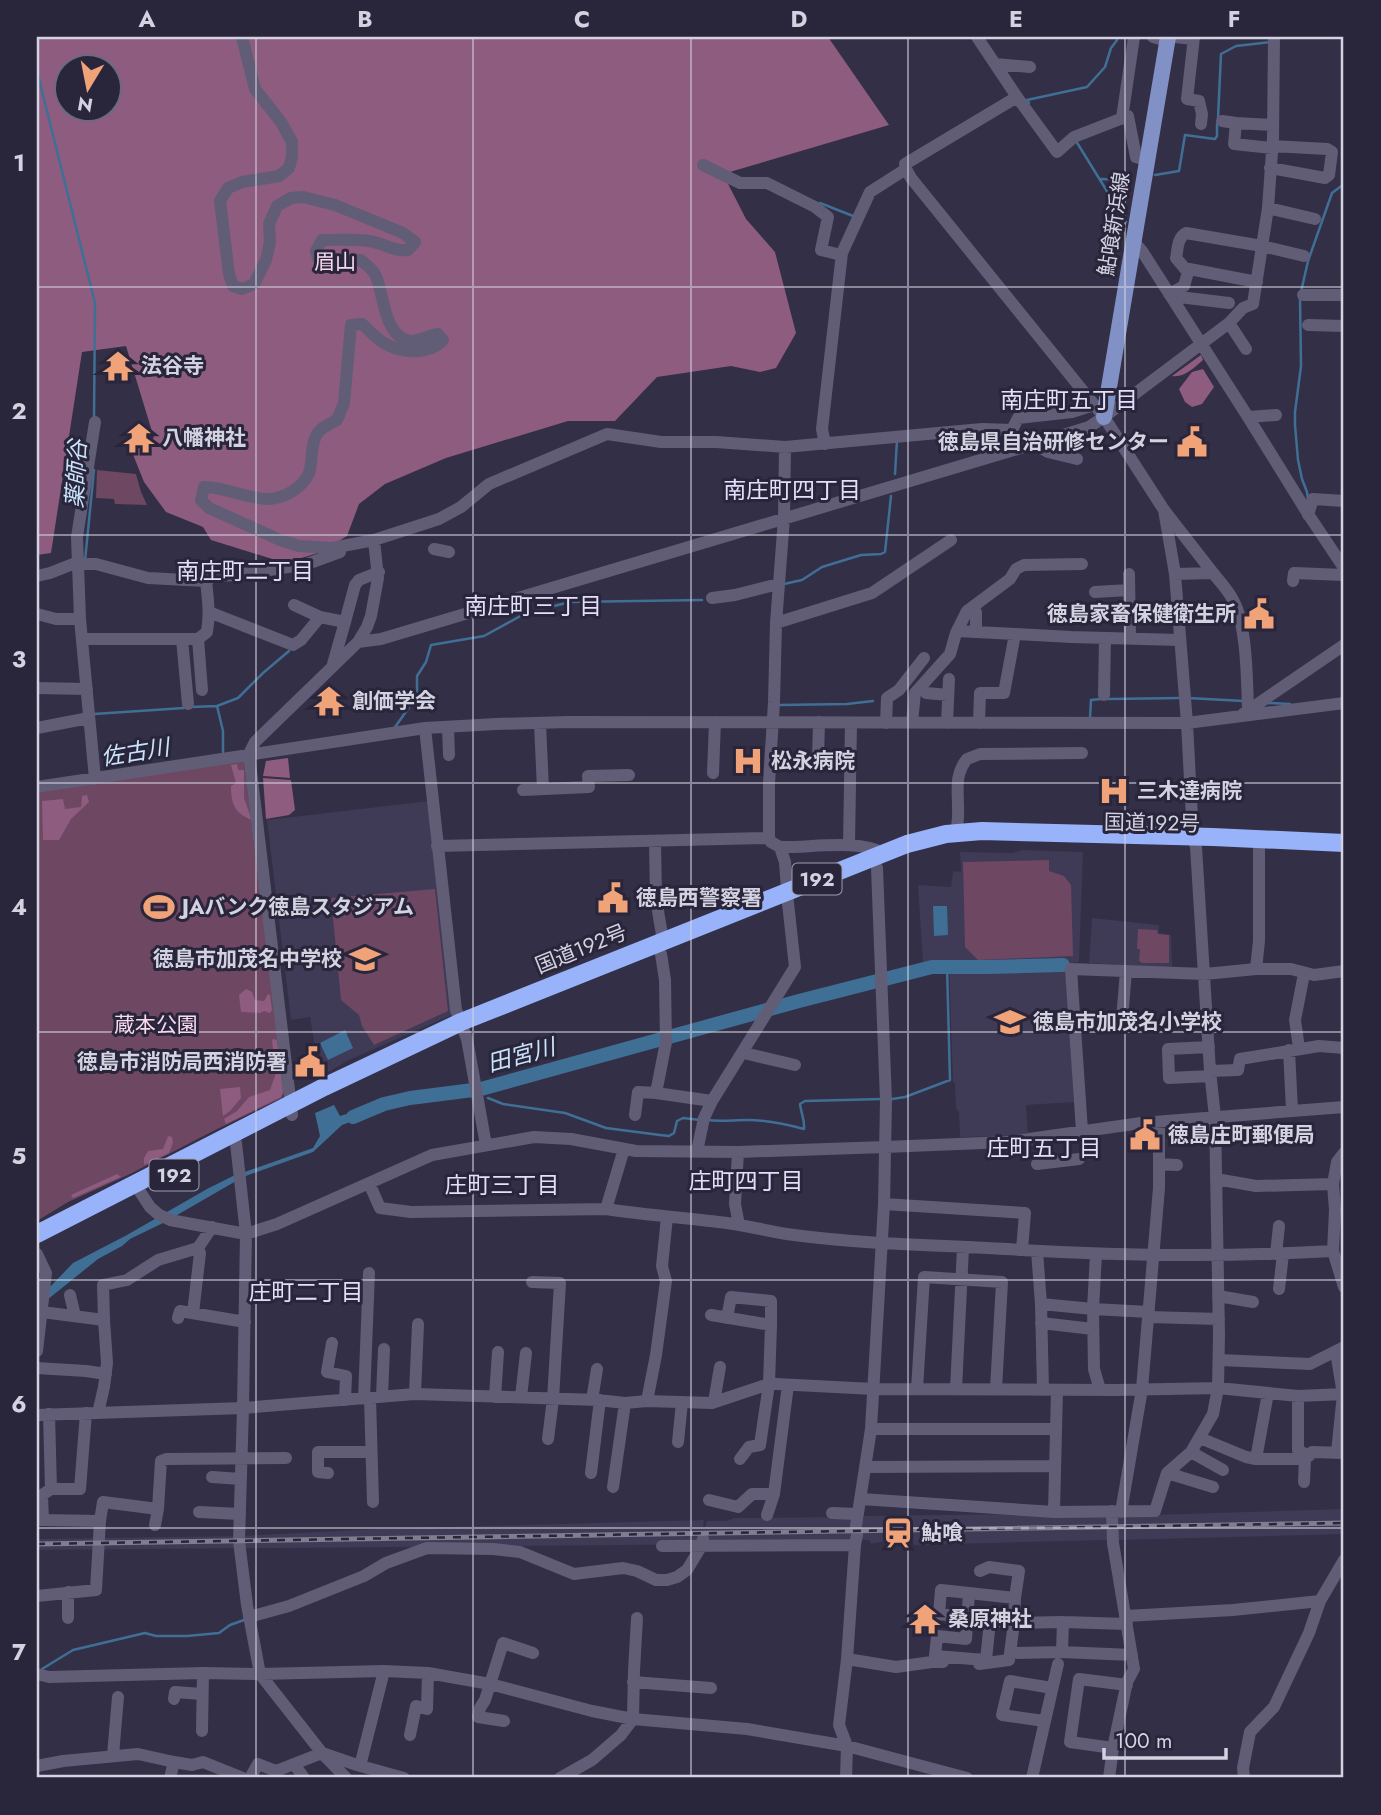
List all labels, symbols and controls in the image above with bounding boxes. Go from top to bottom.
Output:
text: A [138,2,156,36]
text: B [357,2,373,36]
text: C [574,2,590,36]
text: D [791,2,808,36]
text: E [1009,2,1023,36]
text: F [1228,2,1240,36]
north arrow [52,52,122,122]
text: N [75,90,95,119]
text: 1 [13,146,25,180]
street label: 鮎喰新浜線 [1091,170,1137,278]
park label: 眉山 [314,247,356,277]
temple icon: 法谷寺 [101,349,135,383]
place label: 法谷寺 [141,351,204,381]
district label: 南庄町五丁目 [1000,383,1138,417]
text: 2 [11,394,27,428]
temple icon: 八幡神社 [122,421,156,455]
place label: 八幡神社 [162,423,246,453]
public building icon: 徳島県自治研修センター [1175,425,1209,459]
place label: 徳島県自治研修センター [938,427,1169,457]
water label: 薬師谷 [57,437,95,509]
district label: 南庄町四丁目 [723,473,861,507]
district label: 南庄町二丁目 [176,554,314,588]
district label: 南庄町三丁目 [464,589,602,623]
public building icon: 徳島家畜保健衛生所 [1242,597,1276,631]
place label: 徳島家畜保健衛生所 [1047,599,1236,629]
text: 3 [12,642,26,676]
temple icon: 創価学会 [312,684,346,718]
place label: 創価学会 [352,686,436,716]
water label: 佐古川 [98,729,175,774]
hospital icon: 松永病院 [731,744,765,778]
place label: 松永病院 [771,746,855,776]
hospital icon: 三木達病院 [1097,774,1131,808]
place label: 三木達病院 [1137,776,1242,806]
street label: 国道192号 [1103,807,1201,839]
road number: 192 [792,864,842,894]
public building icon: 徳島西警察署 [596,881,630,915]
place label: 徳島西警察署 [636,883,762,913]
text: 4 [11,890,27,924]
sports icon: JAバンク徳島スタジアム [142,890,176,924]
place label: JAバンク徳島スタジアム [178,892,414,922]
street label: 国道192号 [531,917,631,981]
school or university icon: 徳島市加茂名中学校 [348,942,382,976]
place label: 徳島市加茂名中学校 [153,944,342,974]
school or university icon: 徳島市加茂名小学校 [993,1005,1027,1039]
place label: 徳島市加茂名小学校 [1033,1007,1222,1037]
park label: 蔵本公園 [114,1010,198,1040]
water label: 田宮川 [483,1029,562,1080]
public building icon: 徳島市消防局西消防署 [293,1045,327,1079]
place label: 徳島市消防局西消防署 [77,1047,287,1077]
public building icon: 徳島庄町郵便局 [1128,1118,1162,1152]
place label: 徳島庄町郵便局 [1168,1120,1315,1150]
district label: 庄町五丁目 [987,1131,1102,1165]
text: 5 [12,1139,26,1173]
road number: 192 [150,1160,198,1190]
district label: 庄町四丁目 [689,1164,804,1198]
district label: 庄町三丁目 [445,1168,560,1202]
district label: 庄町二丁目 [249,1275,364,1309]
text: 6 [11,1387,27,1421]
station icon: 鮎喰 [881,1516,915,1550]
place label: 鮎喰 [921,1518,963,1548]
temple icon: 桑原神社 [908,1602,942,1636]
place label: 桑原神社 [948,1604,1032,1634]
text: 7 [12,1635,26,1669]
scale bar [1104,1717,1227,1761]
text: 100 m [1115,1726,1172,1756]

